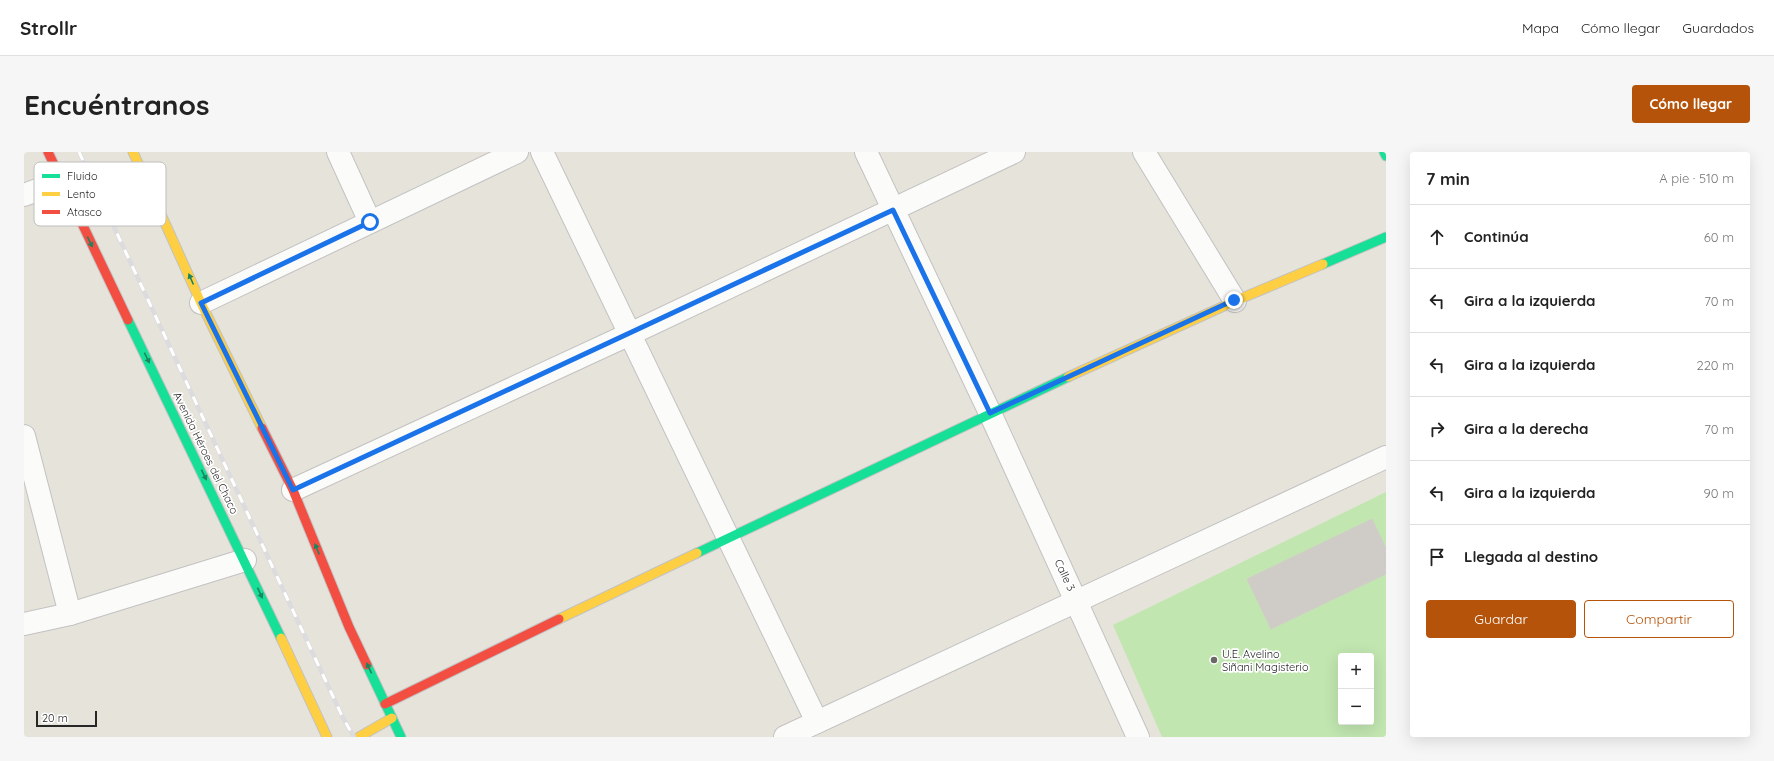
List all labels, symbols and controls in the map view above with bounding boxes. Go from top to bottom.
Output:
text: Strollr [20,16,77,40]
text: Mapa [1522,19,1559,37]
text: Cómo llegar [1581,19,1660,37]
text: Guardados [1682,19,1754,37]
button: Cómo llegar [1632,85,1750,123]
text: Encuéntranos [24,87,209,122]
legend [34,162,166,226]
text: 7 min [1426,168,1470,189]
text: Fluido [67,169,98,183]
text: A pie · 510 m [1659,170,1734,186]
text: Lento [67,187,96,201]
text: Atasco [67,205,102,219]
route start [361,213,379,231]
icon: ahead [1426,226,1448,248]
text: Continúa [1464,227,1529,246]
text: 60 m [1704,229,1734,245]
one-way arrow [87,236,93,247]
one-way arrow [188,274,194,285]
icon: left [1426,290,1448,312]
route end [1225,291,1243,309]
text: Gira a la izquierda [1464,291,1596,310]
text: 70 m [1704,293,1734,309]
one-way arrow [144,353,150,364]
icon: left [1426,354,1448,376]
text: Gira a la izquierda [1464,355,1596,374]
text: 220 m [1696,357,1734,373]
street label: Avenida Héroes del Chaco [170,390,242,517]
icon: right [1426,418,1448,440]
text: Gira a la derecha [1464,419,1589,438]
text: 70 m [1704,421,1734,437]
one-way arrow [201,470,207,481]
icon: left [1426,482,1448,504]
text: Gira a la izquierda [1464,483,1596,502]
text: 90 m [1704,485,1734,501]
one-way arrow [314,543,320,555]
icon: arrive [1426,546,1448,568]
text: Llegada al destino [1464,547,1598,566]
street label: Calle 3 [1052,557,1079,593]
one-way arrow [257,587,263,598]
button: Guardar [1426,600,1576,638]
button: Compartir [1584,600,1734,638]
place label: U.E. Avelino Siñani Magisterio [1222,647,1309,674]
map controls [1338,653,1374,725]
button: + [1338,653,1374,689]
marker: U.E. Avelino Siñani Magisterio [1209,655,1219,665]
one-way arrow [366,663,372,674]
button: − [1338,689,1374,725]
scale bar [36,709,97,728]
text: 20 m [42,711,68,725]

